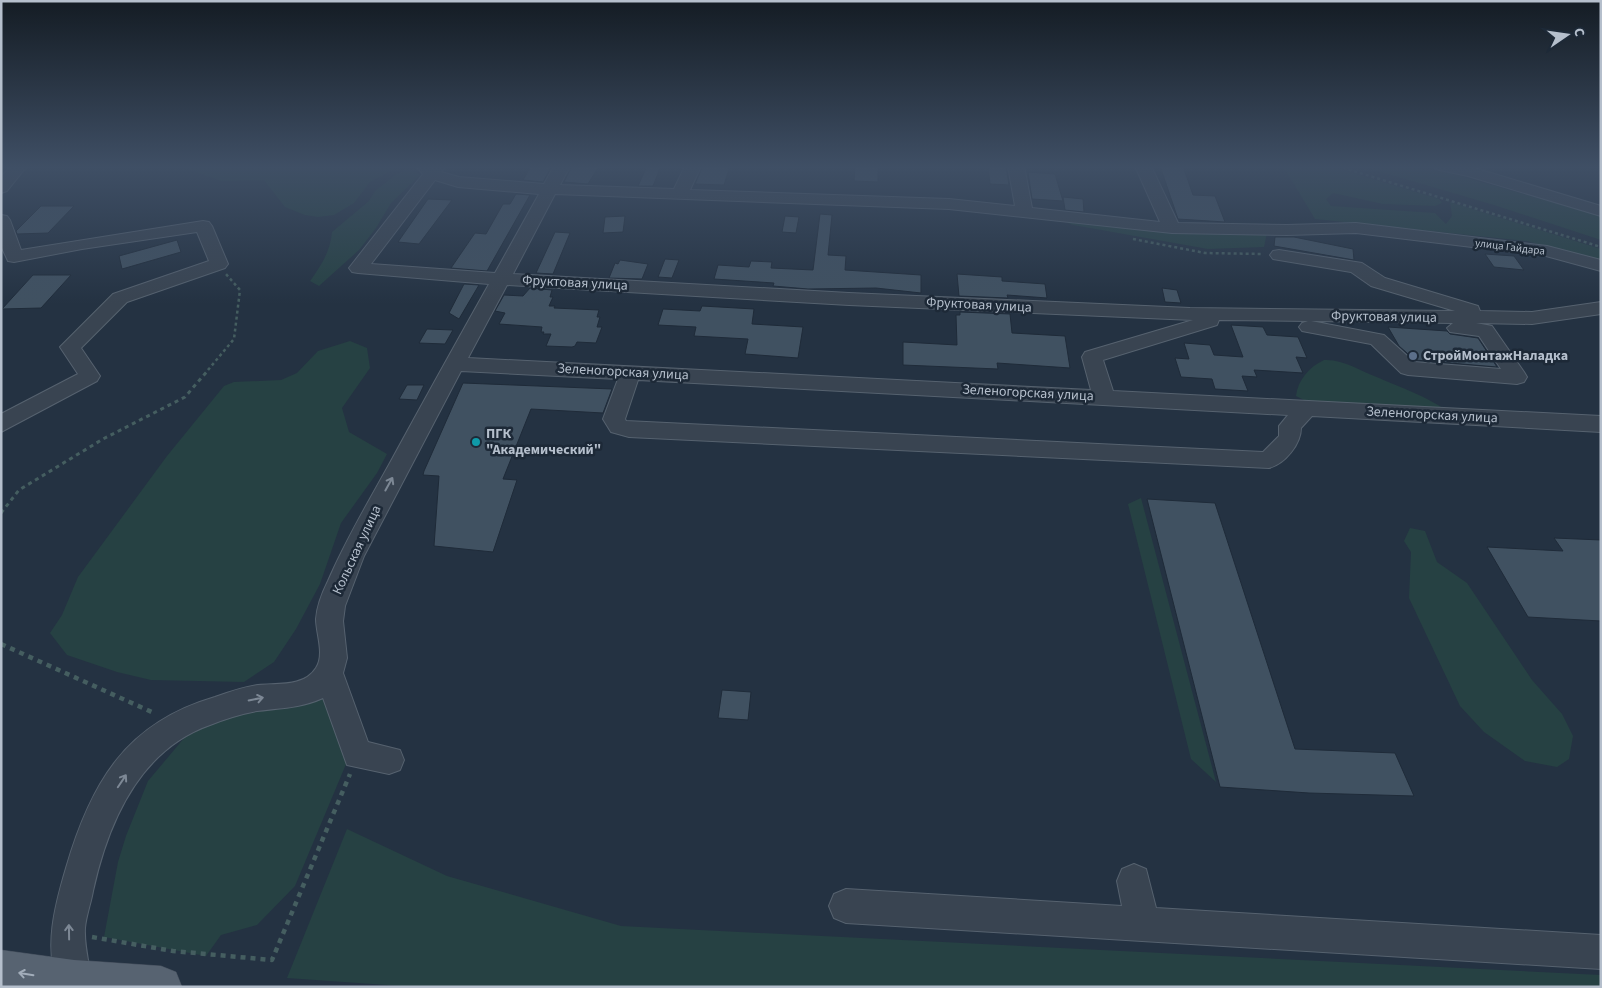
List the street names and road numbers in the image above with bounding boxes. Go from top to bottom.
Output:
street label: улица Гайдара [1474,235,1546,259]
street label: Фруктовая улица [522,270,628,296]
street label: Фруктовая улица [926,292,1032,318]
street label: Фруктовая улица [1331,306,1437,328]
street label: Зеленогорская улица [557,359,689,385]
street label: Зеленогорская улица [962,380,1094,406]
street label: Зеленогорская улица [1366,402,1498,428]
street label: Кольская улица [327,502,387,598]

